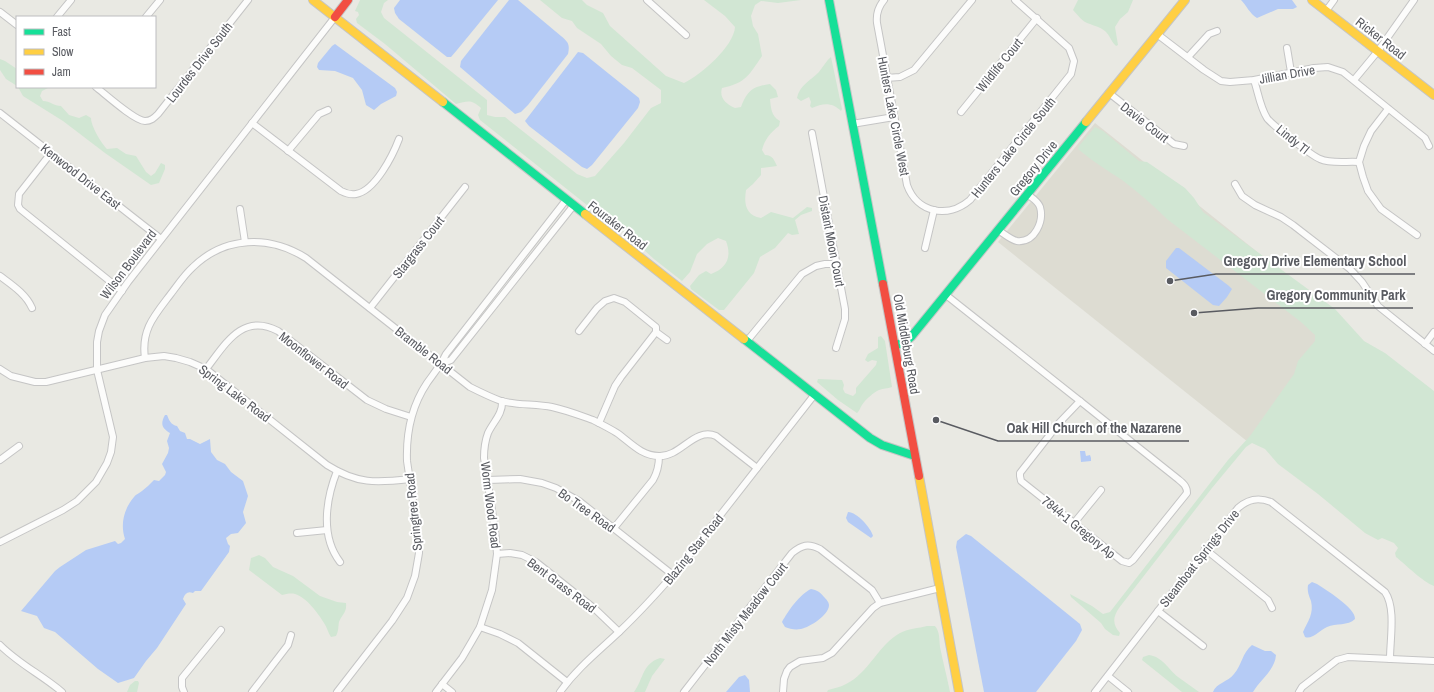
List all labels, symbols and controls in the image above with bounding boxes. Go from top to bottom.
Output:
street label: Ricker Road [1352,13,1409,63]
legend [16,16,156,88]
street label: Lourdes Drive South [163,18,236,106]
text: Fast [52,24,71,40]
street label: Wildlife Court [972,35,1026,96]
text: Slow [52,44,74,60]
street label: Hunters Lake Circle West [874,55,913,177]
street label: Jillian Drive [1258,61,1316,88]
text: Jam [52,64,71,80]
street label: Hunters Lake Circle South [967,93,1059,201]
street label: Davie Court [1117,98,1172,147]
street label: Lindy Tl [1273,121,1313,158]
street label: Gregory Drive [1006,137,1061,200]
street label: Kenwood Drive East [37,140,124,213]
street label: Distant Moon Court [814,194,849,288]
street label: Fouraker Road [585,197,651,254]
street label: Stargrass Court [389,213,448,282]
street label: Wilson Boulevard [96,226,160,303]
callout: Gregory Drive Elementary School [1216,248,1415,274]
text: Gregory Drive Elementary School [1223,252,1407,270]
callout: Gregory Community Park [1258,282,1413,308]
text: Gregory Community Park [1266,286,1406,304]
street label: Old Middleburg Road [889,293,924,396]
street label: Bramble Road [392,323,456,378]
street label: Moonflower Road [276,328,352,393]
street label: Spring Lake Road [195,361,274,426]
callout: Oak Hill Church of the Nazarene [998,415,1189,441]
text: Oak Hill Church of the Nazarene [1007,419,1181,437]
street label: Worm Wood Road [477,461,504,549]
street label: Springtree Road [401,472,426,552]
street label: Bo Tree Road [555,485,619,536]
street label: 7844-1 Gregory Ap [1038,492,1119,562]
street label: Steamboat Springs Drive [1156,506,1243,611]
street label: Blazing Star Road [660,510,727,588]
street label: Bent Grass Road [524,554,600,617]
street label: North Misty Meadow Court [700,559,791,669]

